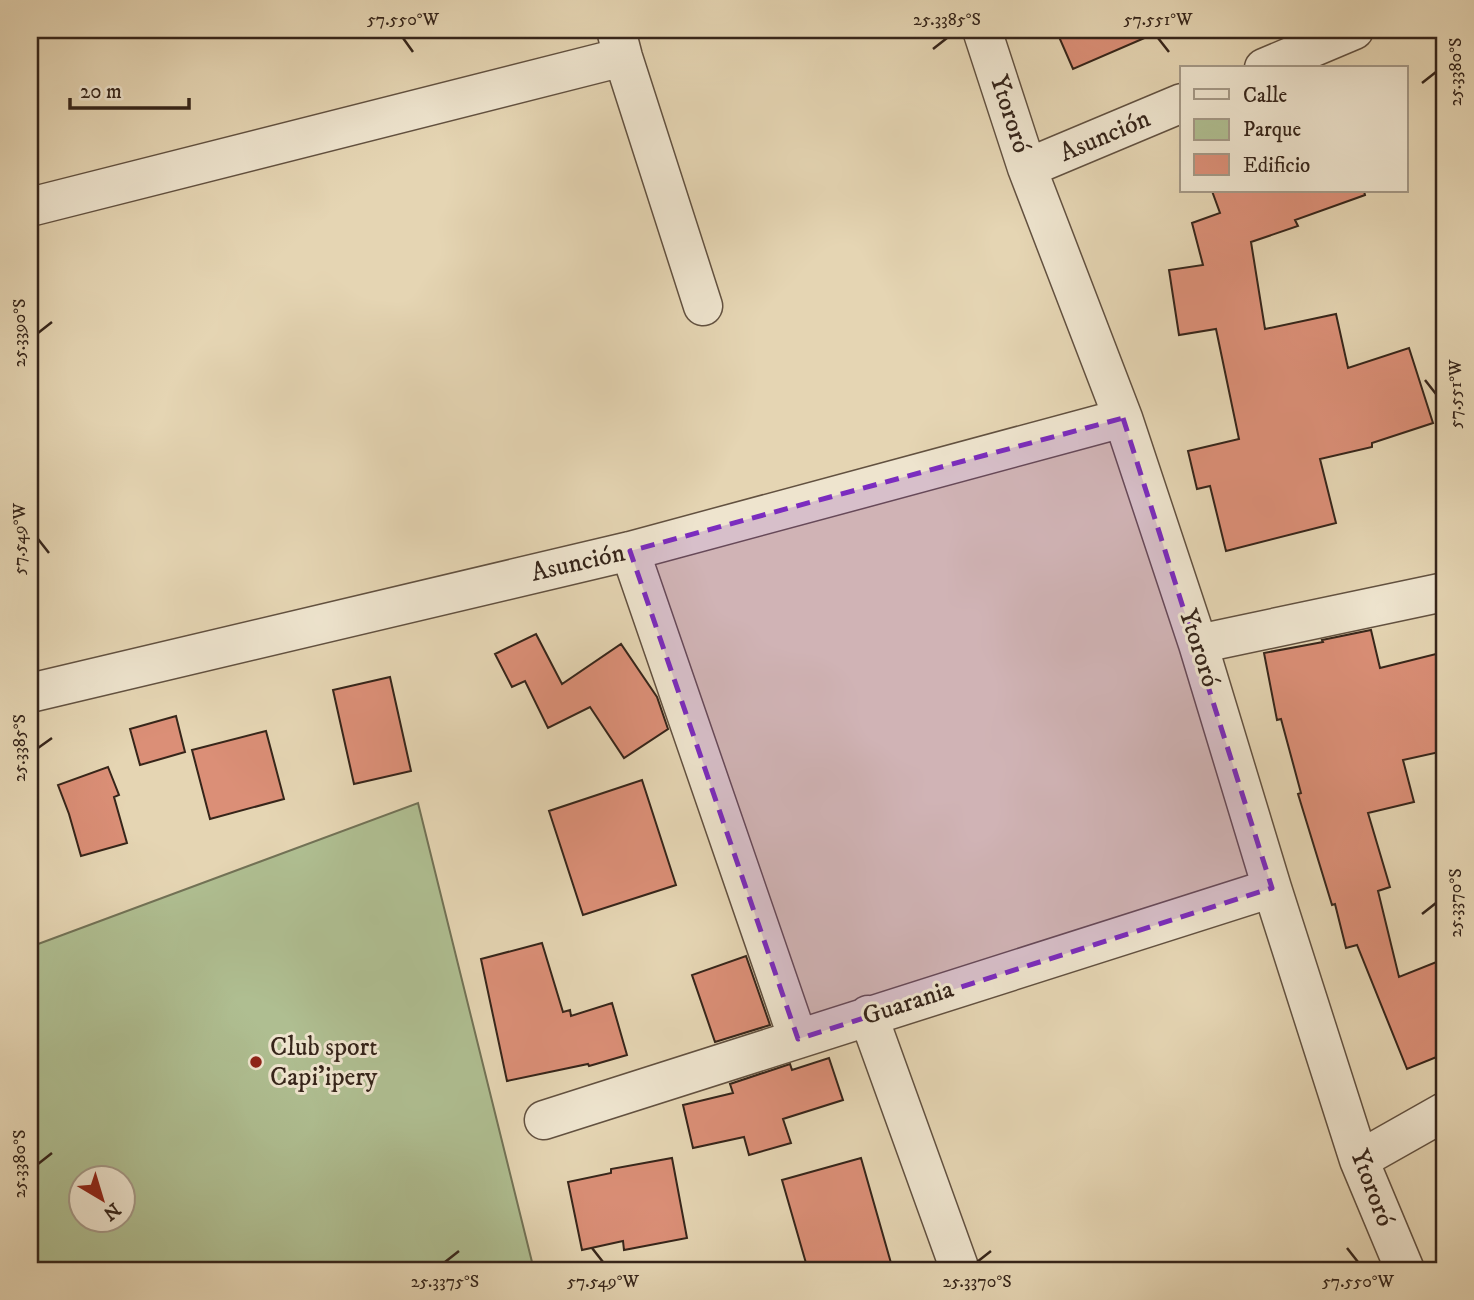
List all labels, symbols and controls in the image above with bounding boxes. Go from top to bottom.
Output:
text: 57.550°W [367,9,440,31]
text: 25.3385°S [913,9,981,31]
text: 57.551°W [1123,9,1193,31]
text: 25.3380°S [1445,38,1467,106]
scale bar [70,66,189,110]
legend [1180,66,1408,192]
street label: Ytororó [982,71,1038,157]
text: 20 m [80,79,122,105]
text: Calle [1243,83,1287,109]
street label: Asunción [1055,102,1156,170]
text: Parque [1243,117,1301,143]
text: Edificio [1243,153,1310,179]
text: 25.3390°S [9,299,31,367]
text: 57.551°W [1445,359,1467,429]
text: 57.549°W [9,503,31,575]
street label: Asunción [528,536,629,590]
street label: Ytororó [1171,605,1227,691]
text: 25.3385°S [9,714,31,782]
text: 25.3370°S [1445,868,1467,938]
street label: Guarania [858,973,958,1033]
place label: Club sport Capi'ipery [270,1031,378,1094]
marker: Club sport Capi'ipery [248,1054,264,1070]
text: 25.3380°S [9,1130,31,1198]
street label: Ytororó [1342,1145,1402,1231]
north arrow [66,1164,136,1234]
text: N [98,1197,125,1225]
text: 25.3375°S [411,1271,479,1293]
text: 57.549°W [567,1271,639,1293]
text: 25.3370°S [942,1271,1012,1293]
text: 57.550°W [1322,1271,1395,1293]

